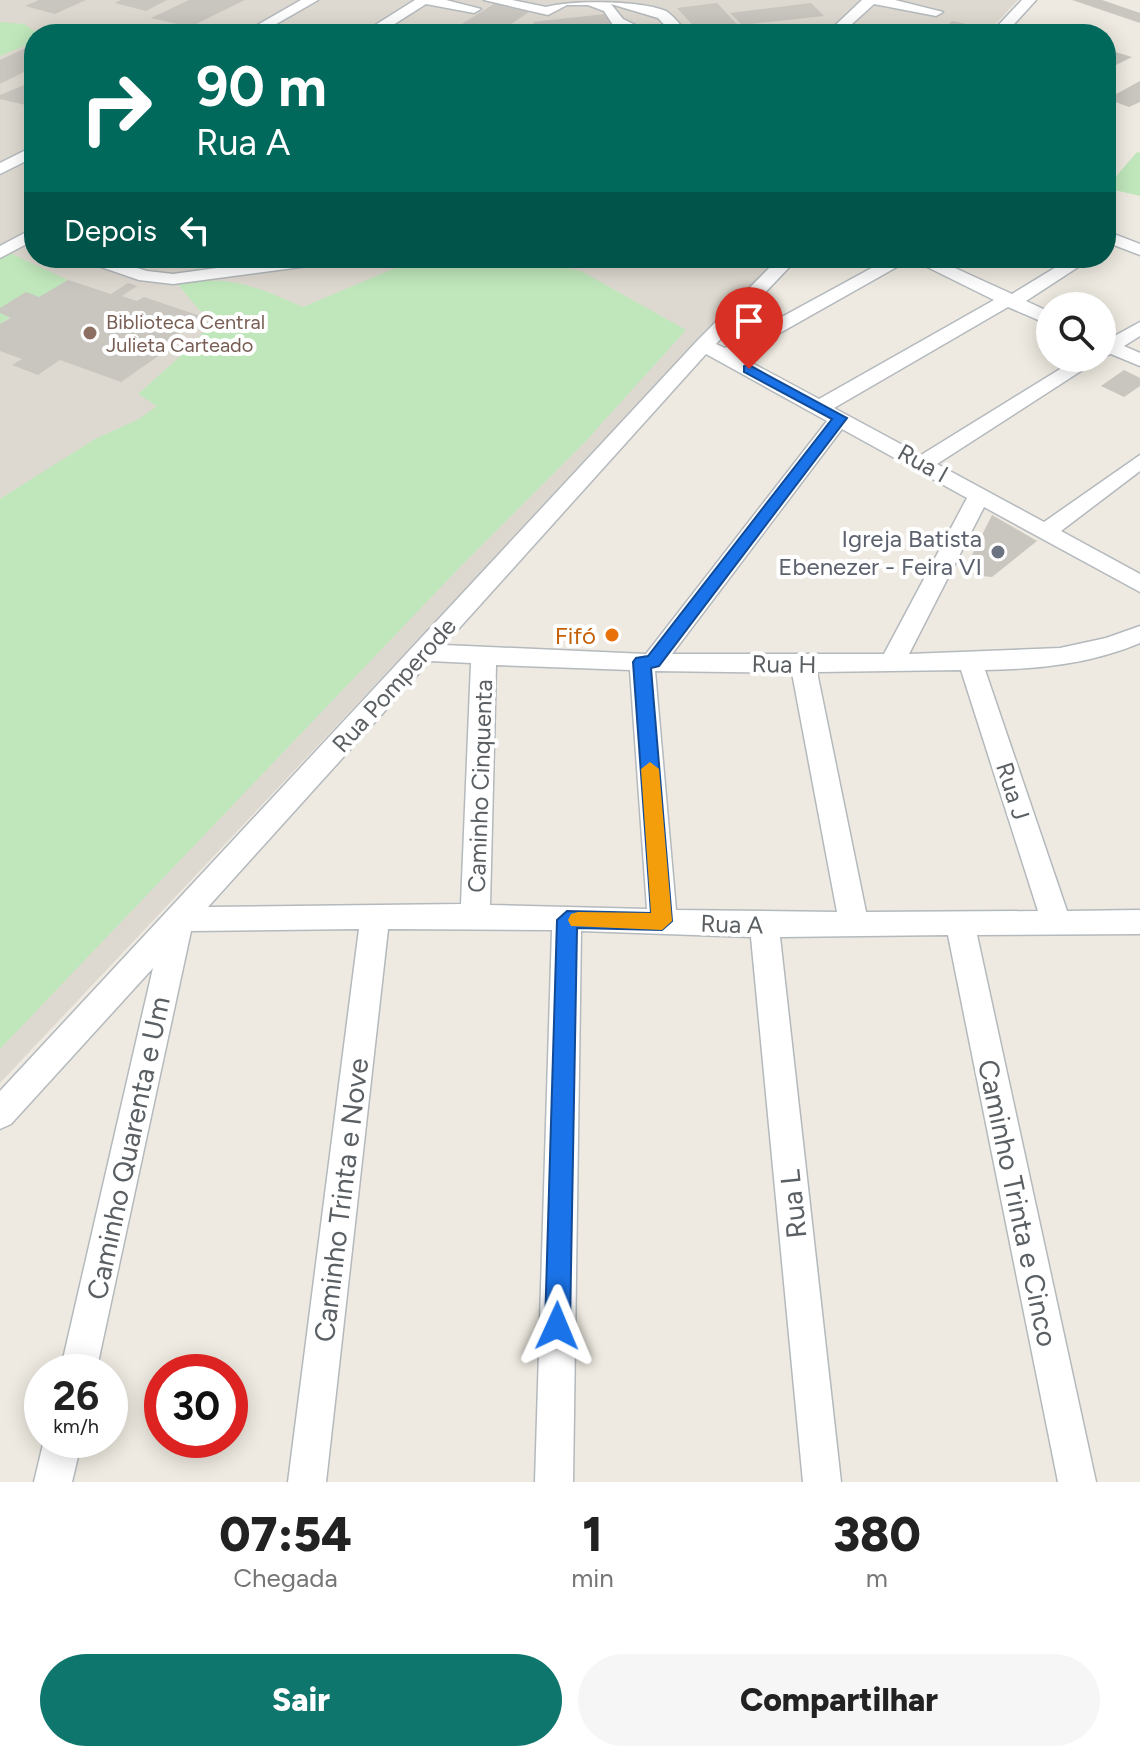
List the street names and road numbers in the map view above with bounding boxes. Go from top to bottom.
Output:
street label: Rua I [893,437,953,489]
street label: Rua Pomperode [326,612,462,758]
street label: Rua H [751,649,817,679]
street label: Caminho Cinquenta [462,679,498,893]
street label: Rua J [990,758,1036,824]
street label: Rua A [700,908,765,940]
street label: Caminho Quarenta e Um [79,993,177,1303]
street label: Caminho Trinta e Nove [307,1056,375,1344]
street label: Caminho Trinta e Cinco [971,1056,1065,1350]
street label: Rua L [772,1168,814,1240]

